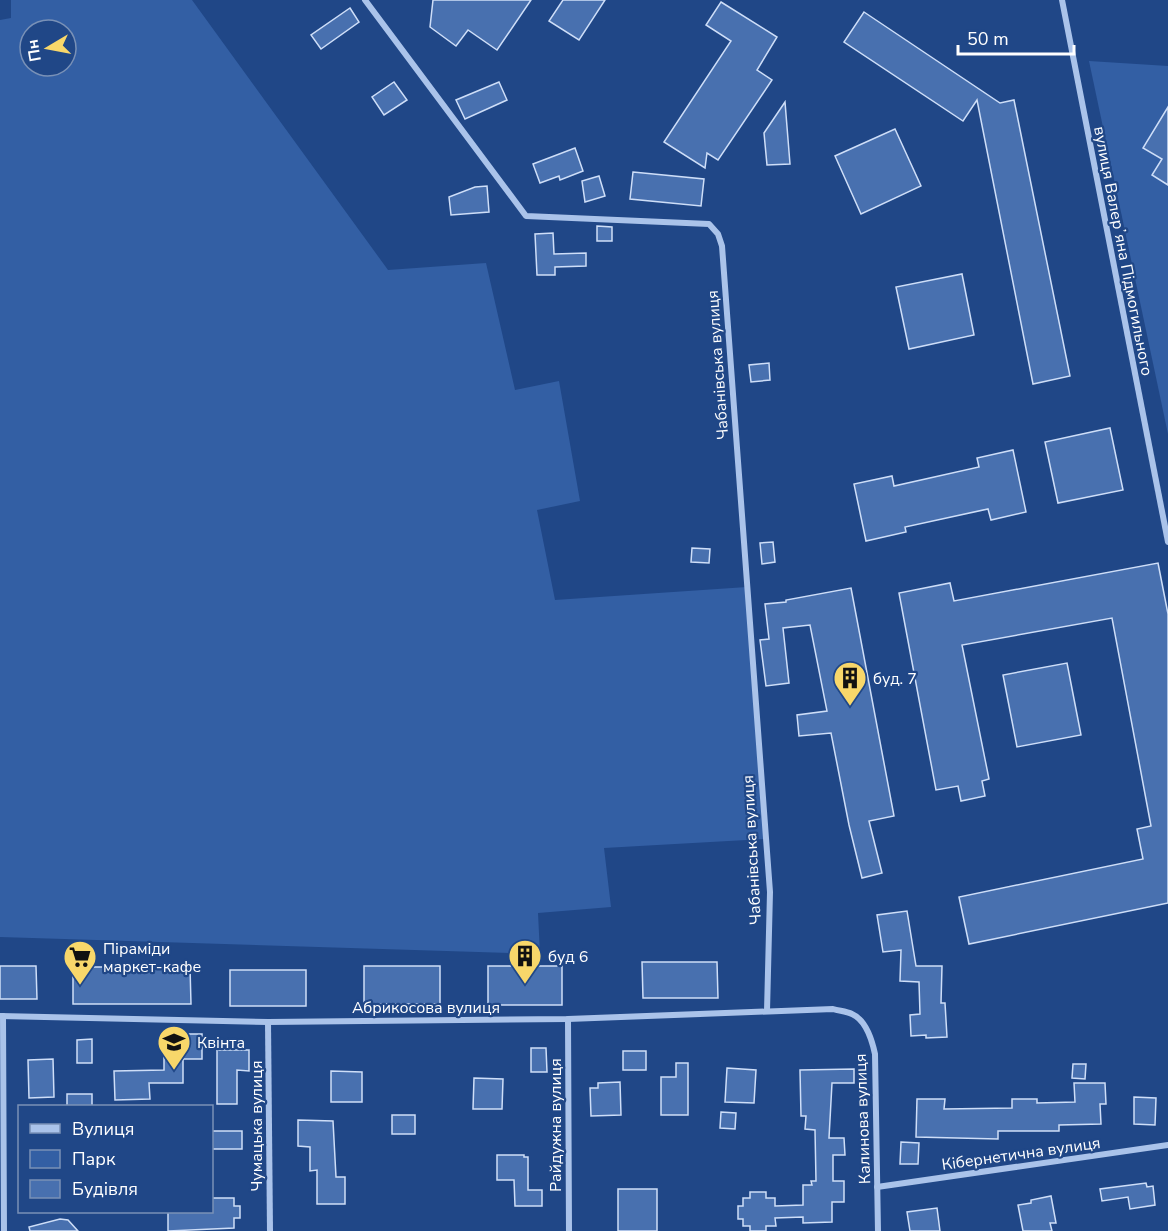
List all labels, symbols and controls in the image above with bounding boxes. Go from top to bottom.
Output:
north arrow [18,18,78,78]
scale bar [958,18,1074,56]
text: 50 m [967,27,1009,51]
text: Пн [21,38,47,63]
street label: вулиця Валерʼяна Підмогильного [1088,125,1158,378]
street label: Чабанівська вулиця [702,289,734,440]
building icon: буд. 7 [832,660,868,707]
place label: буд. 7 [873,668,917,690]
street label: Чабанівська вулиця [737,775,767,925]
place label: Піраміди маркет-кафе [103,938,201,978]
building icon: буд 6 [507,938,543,985]
supermarket icon: Піраміди маркет-кафе [62,939,98,986]
place label: буд 6 [548,946,588,968]
street label: Абрикосова вулиця [352,997,500,1019]
school or university icon: Квінта [156,1024,192,1071]
place label: Квінта [197,1032,245,1054]
street label: Калинова вулиця [850,1053,876,1185]
street label: Райдужна вулиця [545,1058,567,1192]
street label: Чумацька вулиця [246,1060,268,1192]
legend [18,1105,213,1213]
text: Вулиця [72,1117,134,1141]
street label: Кібернетична вулиця [940,1132,1102,1176]
text: Парк [72,1147,116,1171]
text: Будівля [72,1177,138,1201]

